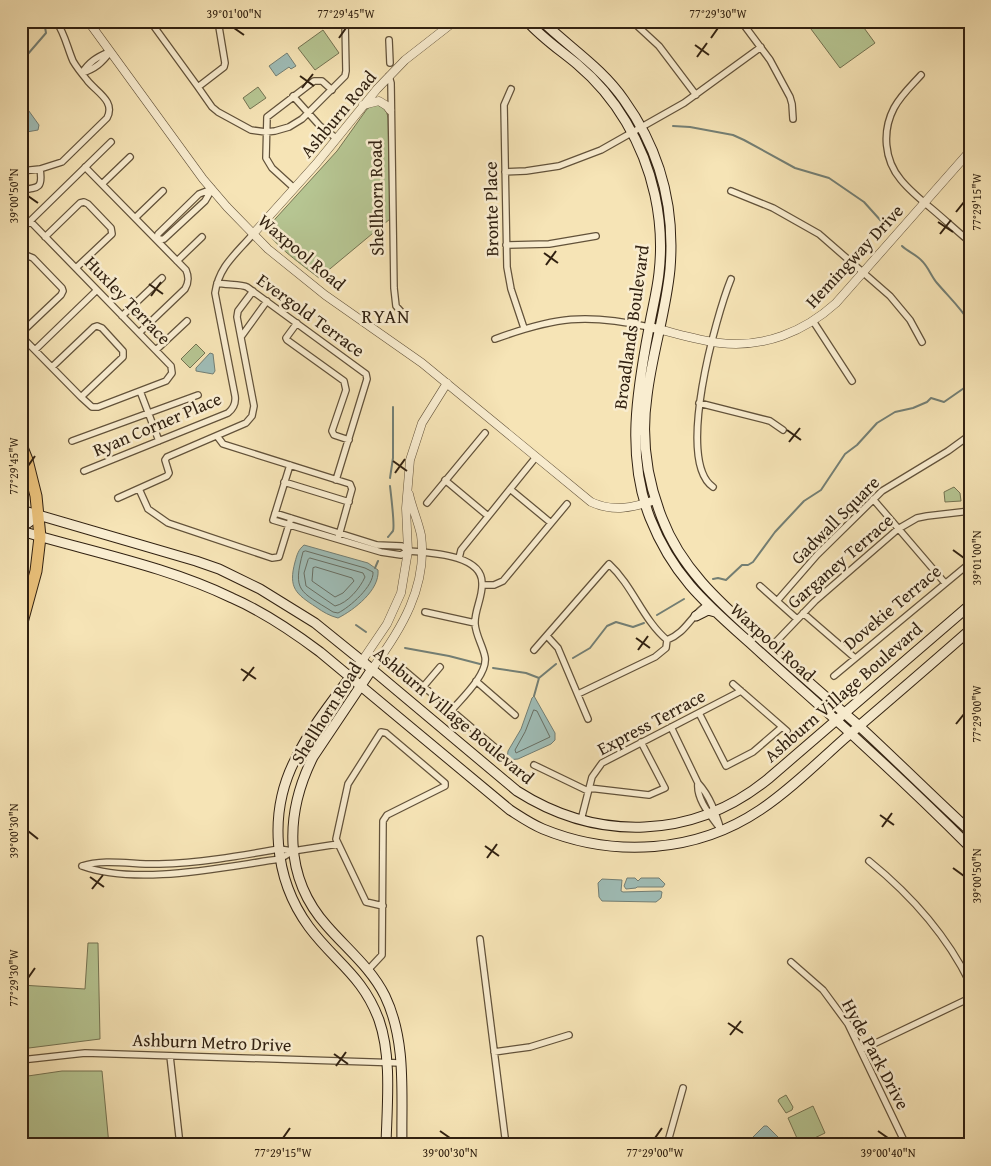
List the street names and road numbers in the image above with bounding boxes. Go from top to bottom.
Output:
street label: Ashburn Road [293,64,383,163]
street label: Shellhorn Road [361,139,391,256]
street label: Bronte Place [477,161,505,257]
street label: Hemingway Drive [799,198,909,314]
street label: Waxpool Road [252,207,352,297]
street label: Broadlands Boulevard [606,243,656,411]
street label: Huxley Terrace [78,249,178,351]
street label: Evergold Terrace [251,267,371,363]
street label: Ryan Corner Place [88,385,226,463]
street label: Gadwall Square [784,469,886,571]
street label: Garganey Terrace [781,507,899,615]
street label: Dovekie Terrace [837,558,947,656]
street label: Waxpool Road [724,596,822,688]
street label: Ashburn Village Boulevard [758,615,928,768]
street label: Ashburn Village Boulevard [368,640,540,791]
street label: Shellhorn Road [284,656,368,769]
street label: Express Terrace [592,682,710,762]
street label: Hyde Park Drive [835,994,917,1114]
street label: Ashburn Metro Drive [132,1026,292,1058]

